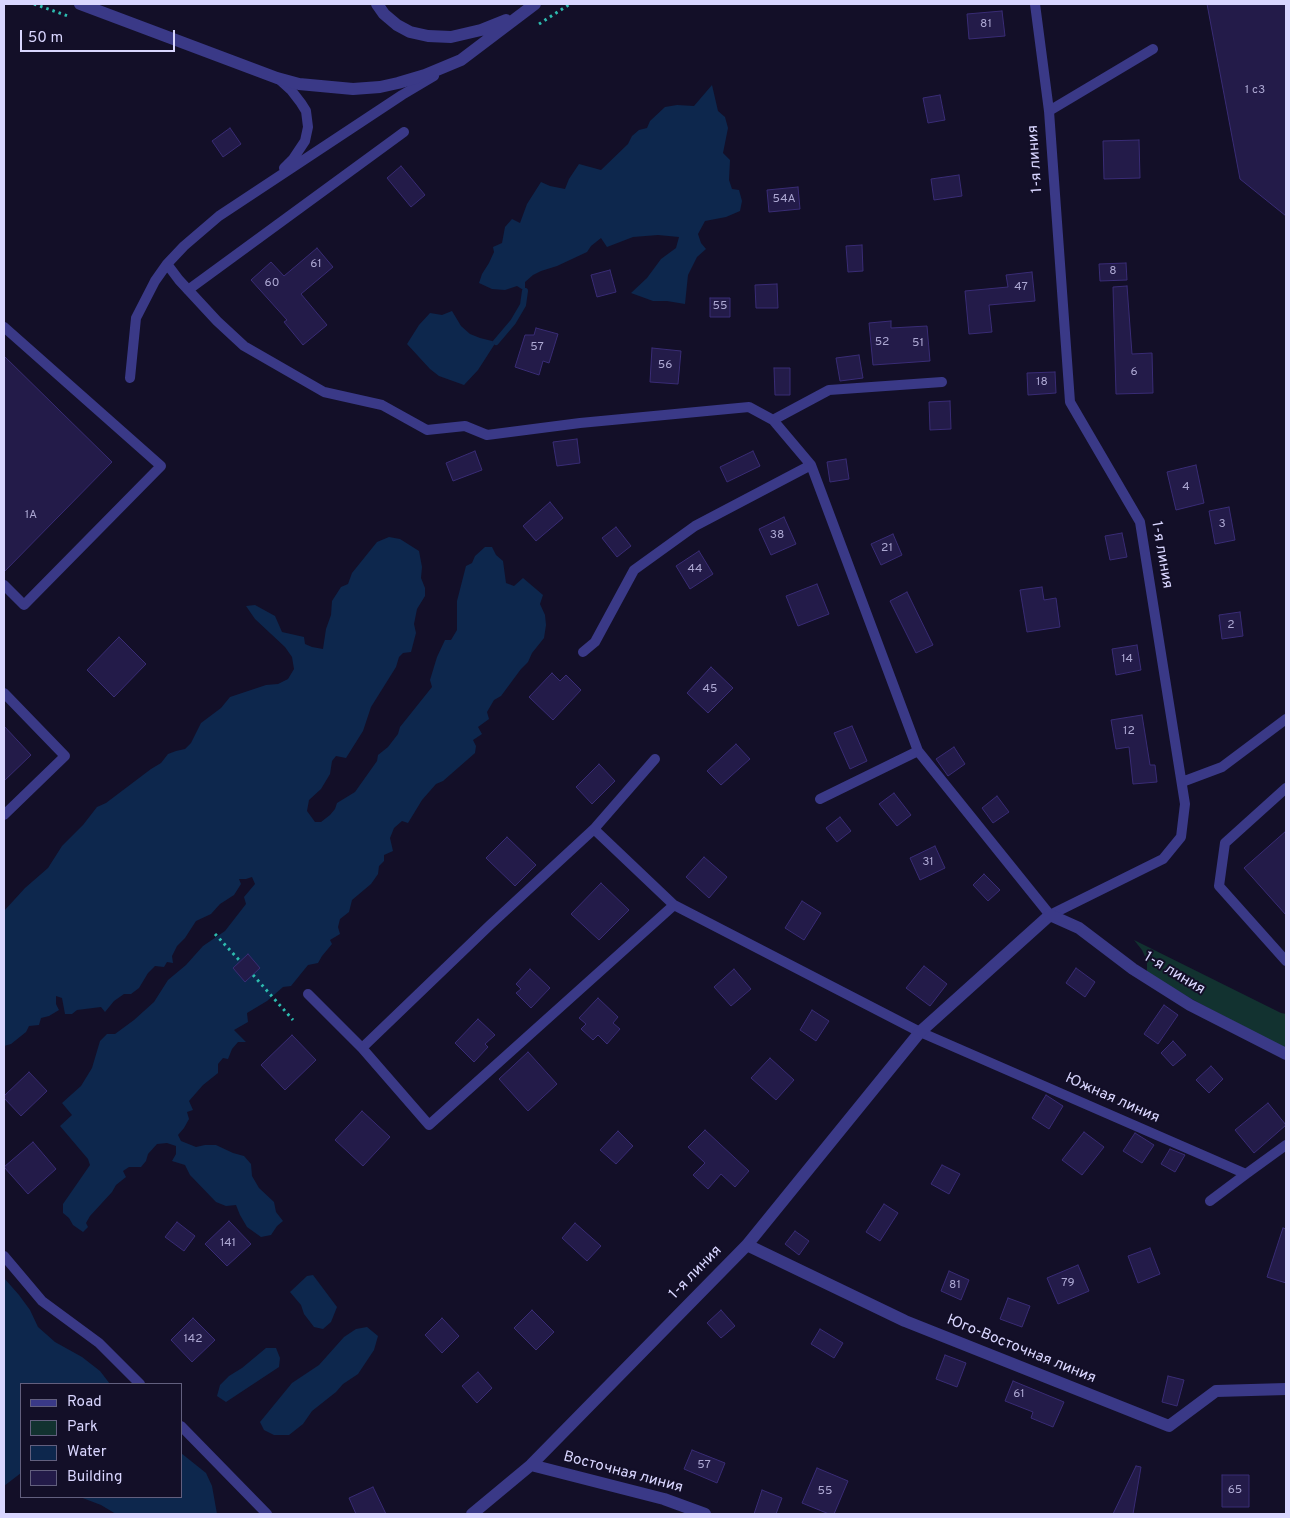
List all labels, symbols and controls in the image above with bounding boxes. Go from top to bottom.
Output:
house number: 81 [980,18,992,32]
scale bar [22,20,178,52]
text: 50 m [28,29,63,48]
house number: 1 с3 [1245,84,1265,98]
street label: 1-я линия [1025,124,1047,194]
house number: 54А [772,193,796,207]
house number: 61 [310,258,322,272]
house number: 8 [1109,265,1117,279]
house number: 60 [265,277,279,291]
house number: 47 [1014,281,1028,295]
house number: 55 [713,300,727,314]
house number: 52 [875,336,889,350]
house number: 51 [912,337,924,351]
house number: 57 [530,341,544,355]
house number: 56 [658,359,672,373]
house number: 6 [1130,366,1138,380]
house number: 18 [1036,376,1048,390]
house number: 4 [1182,481,1190,495]
house number: 1А [25,509,37,523]
house number: 3 [1218,518,1226,532]
street label: 1-я линия [1146,520,1176,590]
house number: 38 [770,529,784,543]
house number: 21 [881,542,893,556]
house number: 44 [688,563,702,577]
house number: 2 [1227,619,1235,633]
house number: 14 [1121,653,1133,667]
house number: 45 [703,683,717,697]
house number: 12 [1123,725,1135,739]
house number: 31 [922,856,934,870]
street label: 1-я линия [1140,949,1208,999]
street label: Южная линия [1062,1070,1162,1128]
house number: 141 [220,1237,236,1251]
street label: 1-я линия [666,1242,726,1304]
house number: 79 [1061,1277,1075,1291]
house number: 81 [949,1279,961,1293]
street label: Юго-Восточная линия [944,1312,1098,1388]
house number: 142 [183,1333,203,1347]
legend [20,1383,182,1498]
house number: 61 [1013,1388,1025,1402]
text: Road [67,1393,102,1412]
text: Park [67,1418,98,1437]
text: Water [67,1443,106,1462]
street label: Восточная линия [561,1448,685,1498]
house number: 57 [697,1459,711,1473]
text: Building [67,1468,122,1487]
house number: 65 [1228,1484,1242,1498]
house number: 55 [818,1485,832,1499]

